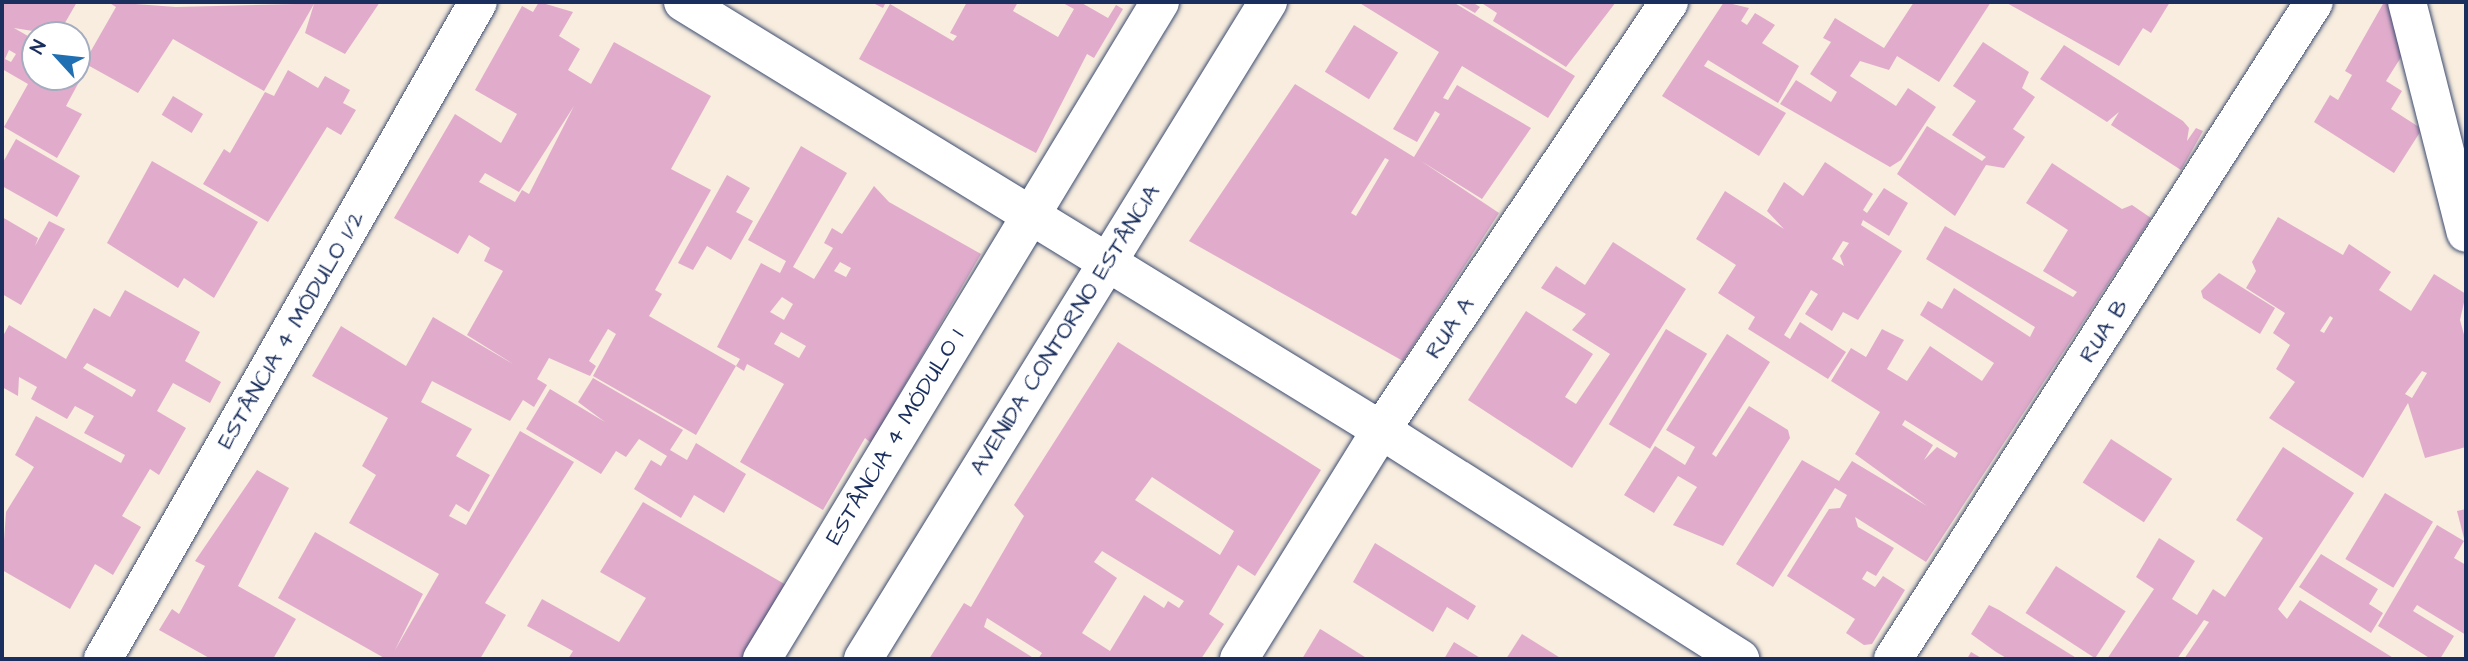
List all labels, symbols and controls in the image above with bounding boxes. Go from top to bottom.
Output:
north arrow [21,21,91,91]
text: N [24,36,53,59]
street label: AVENIDA CONTORNO ESTÂNCIA [964,180,1166,480]
street label: ESTÂNCIA 4 MÓDULO 1/2 [212,206,370,454]
street label: RUA A [1420,292,1480,364]
street label: RUA B [2073,294,2135,368]
street label: ESTÂNCIA 4 MÓDULO 1 [820,324,970,550]

